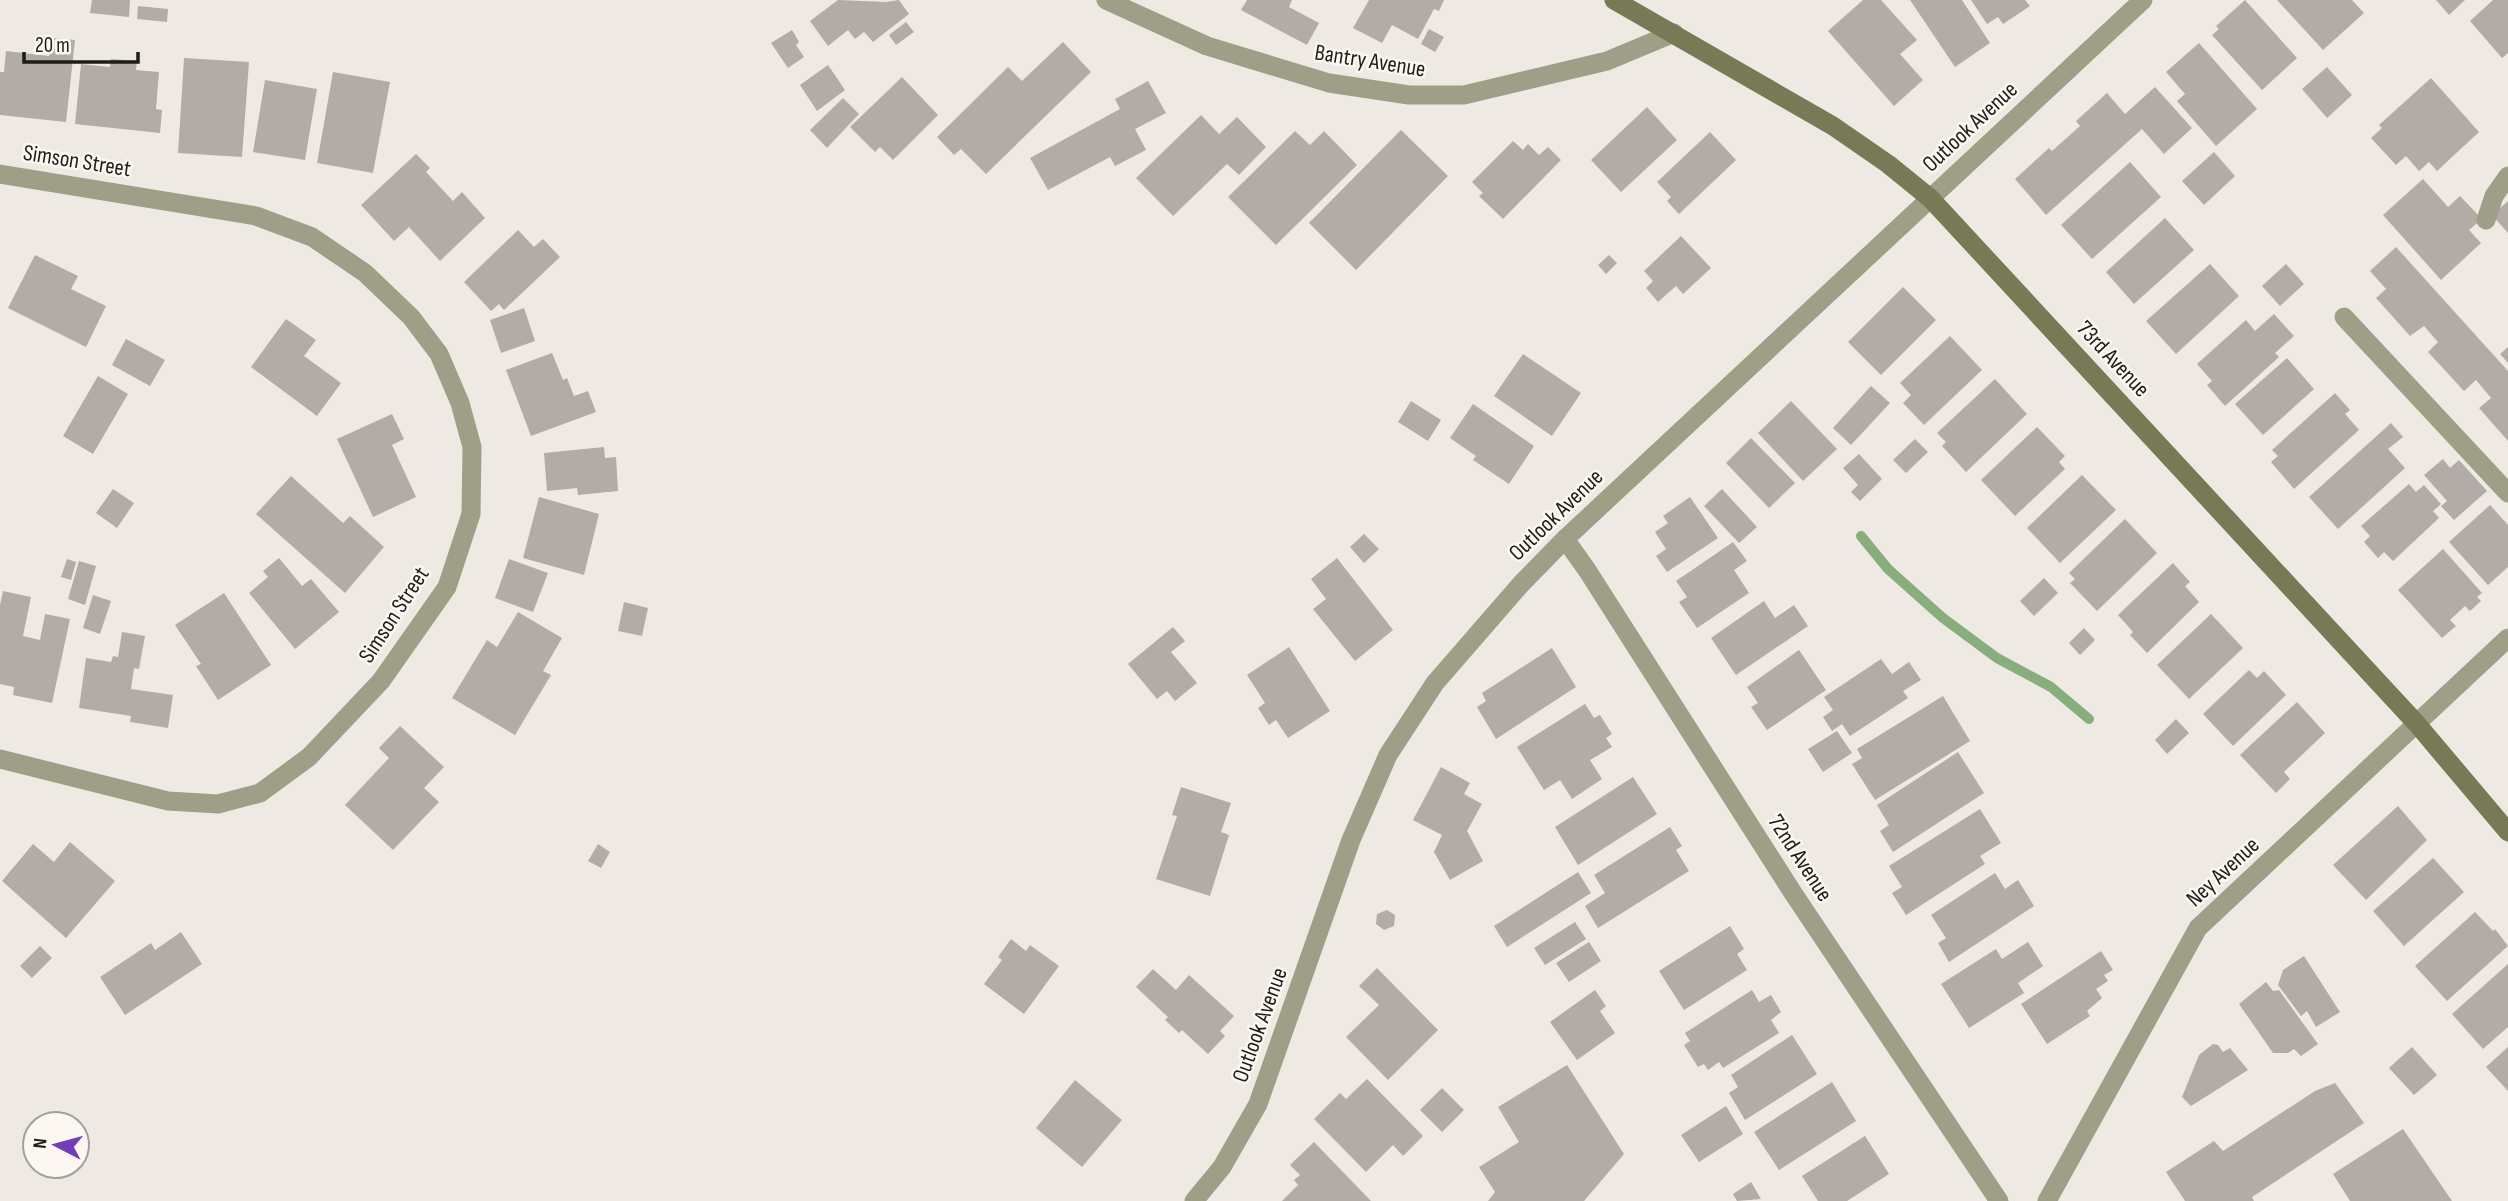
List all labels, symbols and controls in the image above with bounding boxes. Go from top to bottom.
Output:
scale bar [24,21,138,65]
text: 20 m [35,33,70,58]
street label: Bantry Avenue [1313,38,1427,84]
street label: Outlook Avenue [1917,76,2023,178]
street label: Simson Street [21,139,133,183]
street label: 73rd Avenue [2071,315,2155,403]
street label: Outlook Avenue [1503,463,1609,567]
street label: Simson Street [353,562,435,668]
street label: 72nd Avenue [1762,809,1838,907]
street label: Ney Avenue [2181,831,2265,913]
street label: Outlook Avenue [1226,964,1294,1086]
north arrow [21,1110,91,1180]
text: N [29,1137,53,1150]

